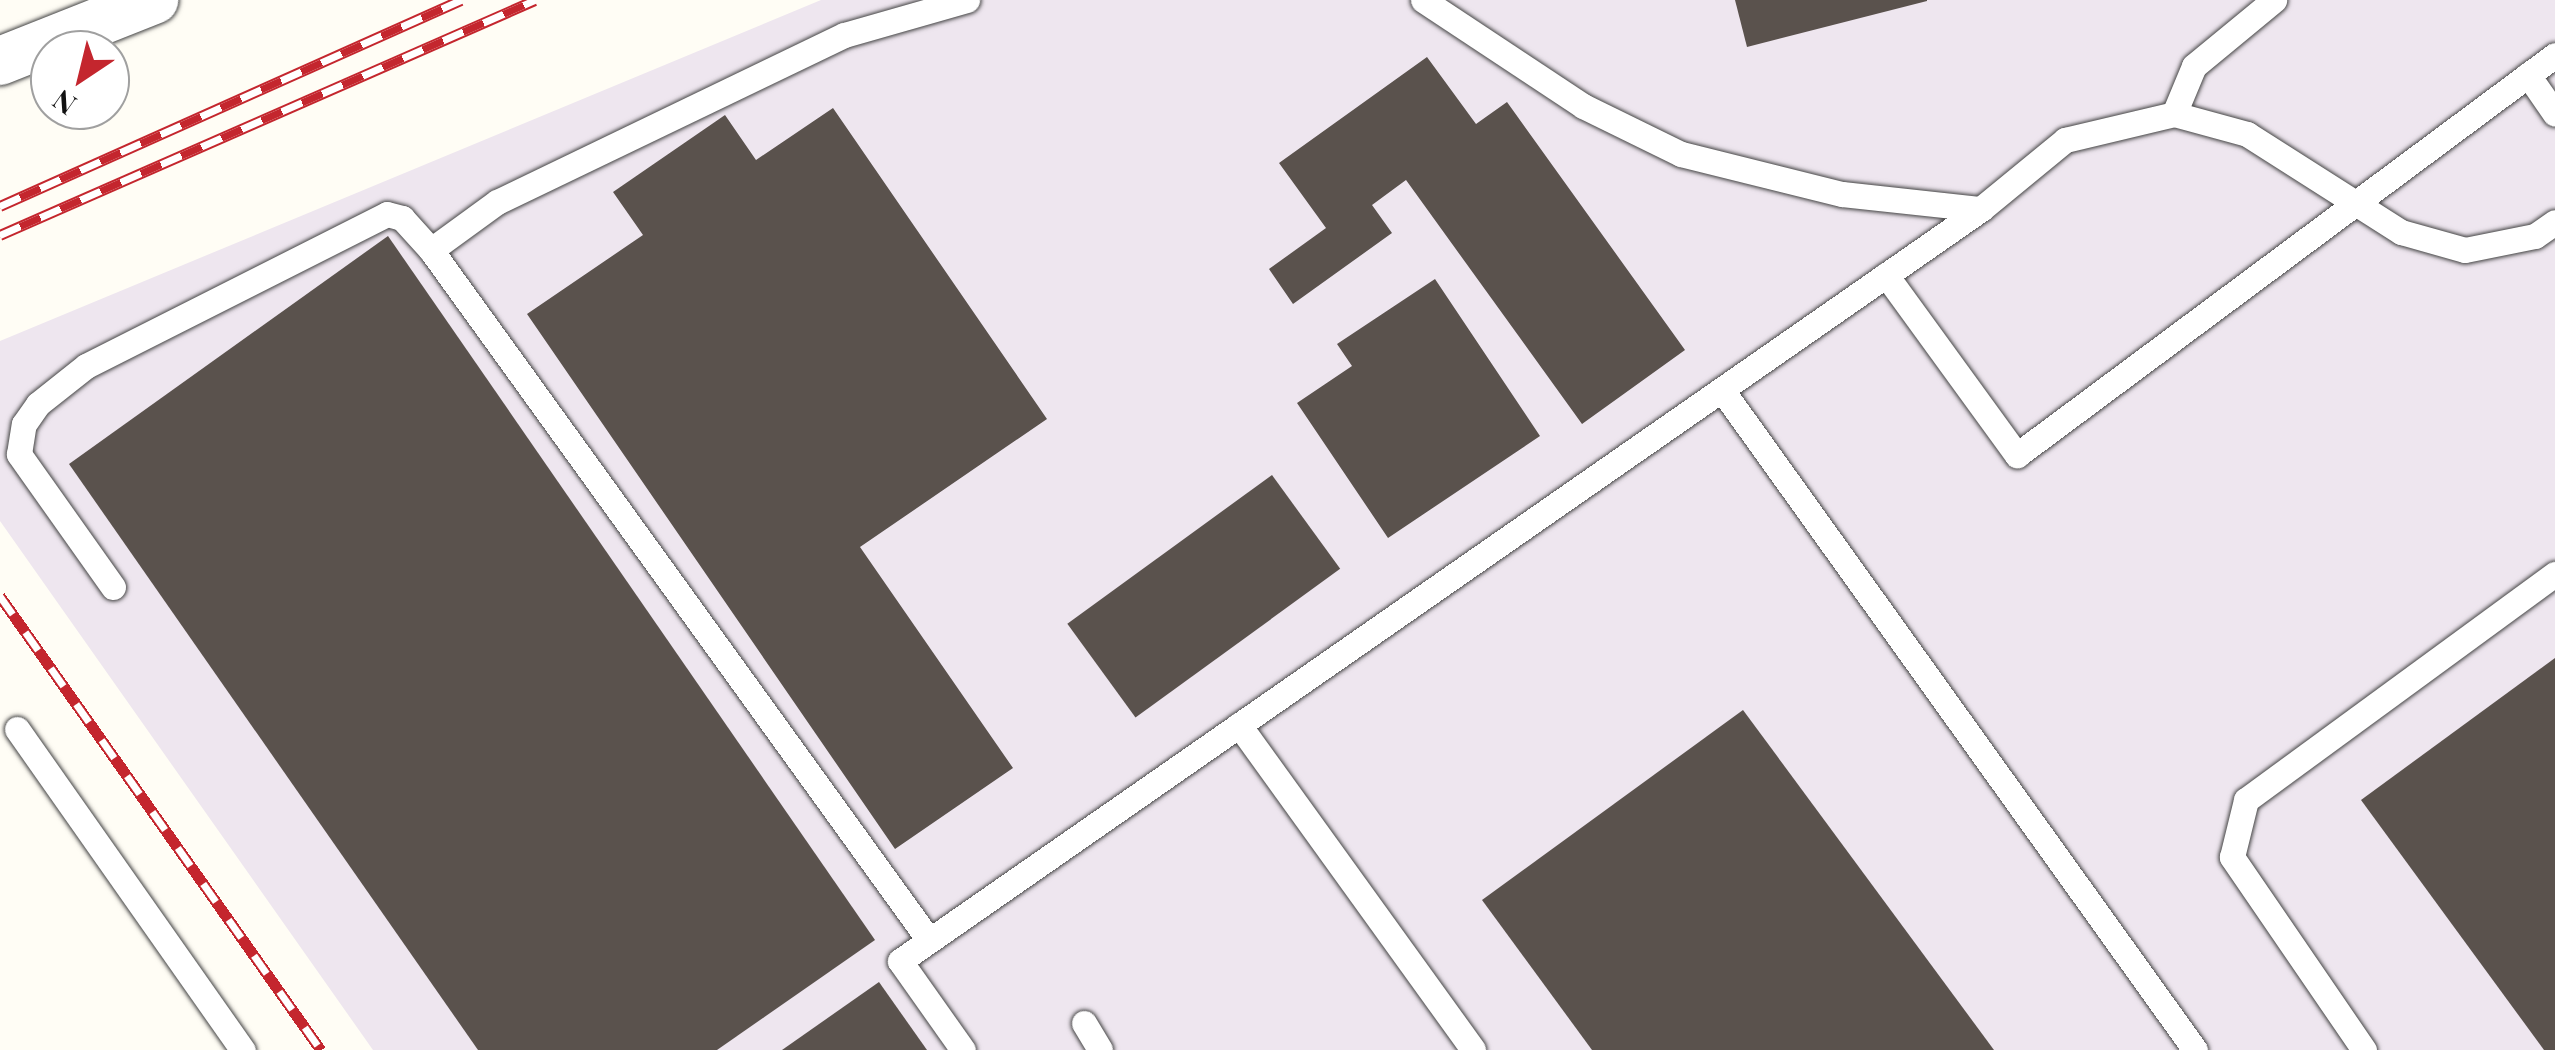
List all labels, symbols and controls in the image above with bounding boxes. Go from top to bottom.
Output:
north arrow [30,30,130,130]
text: N [45,82,83,124]

